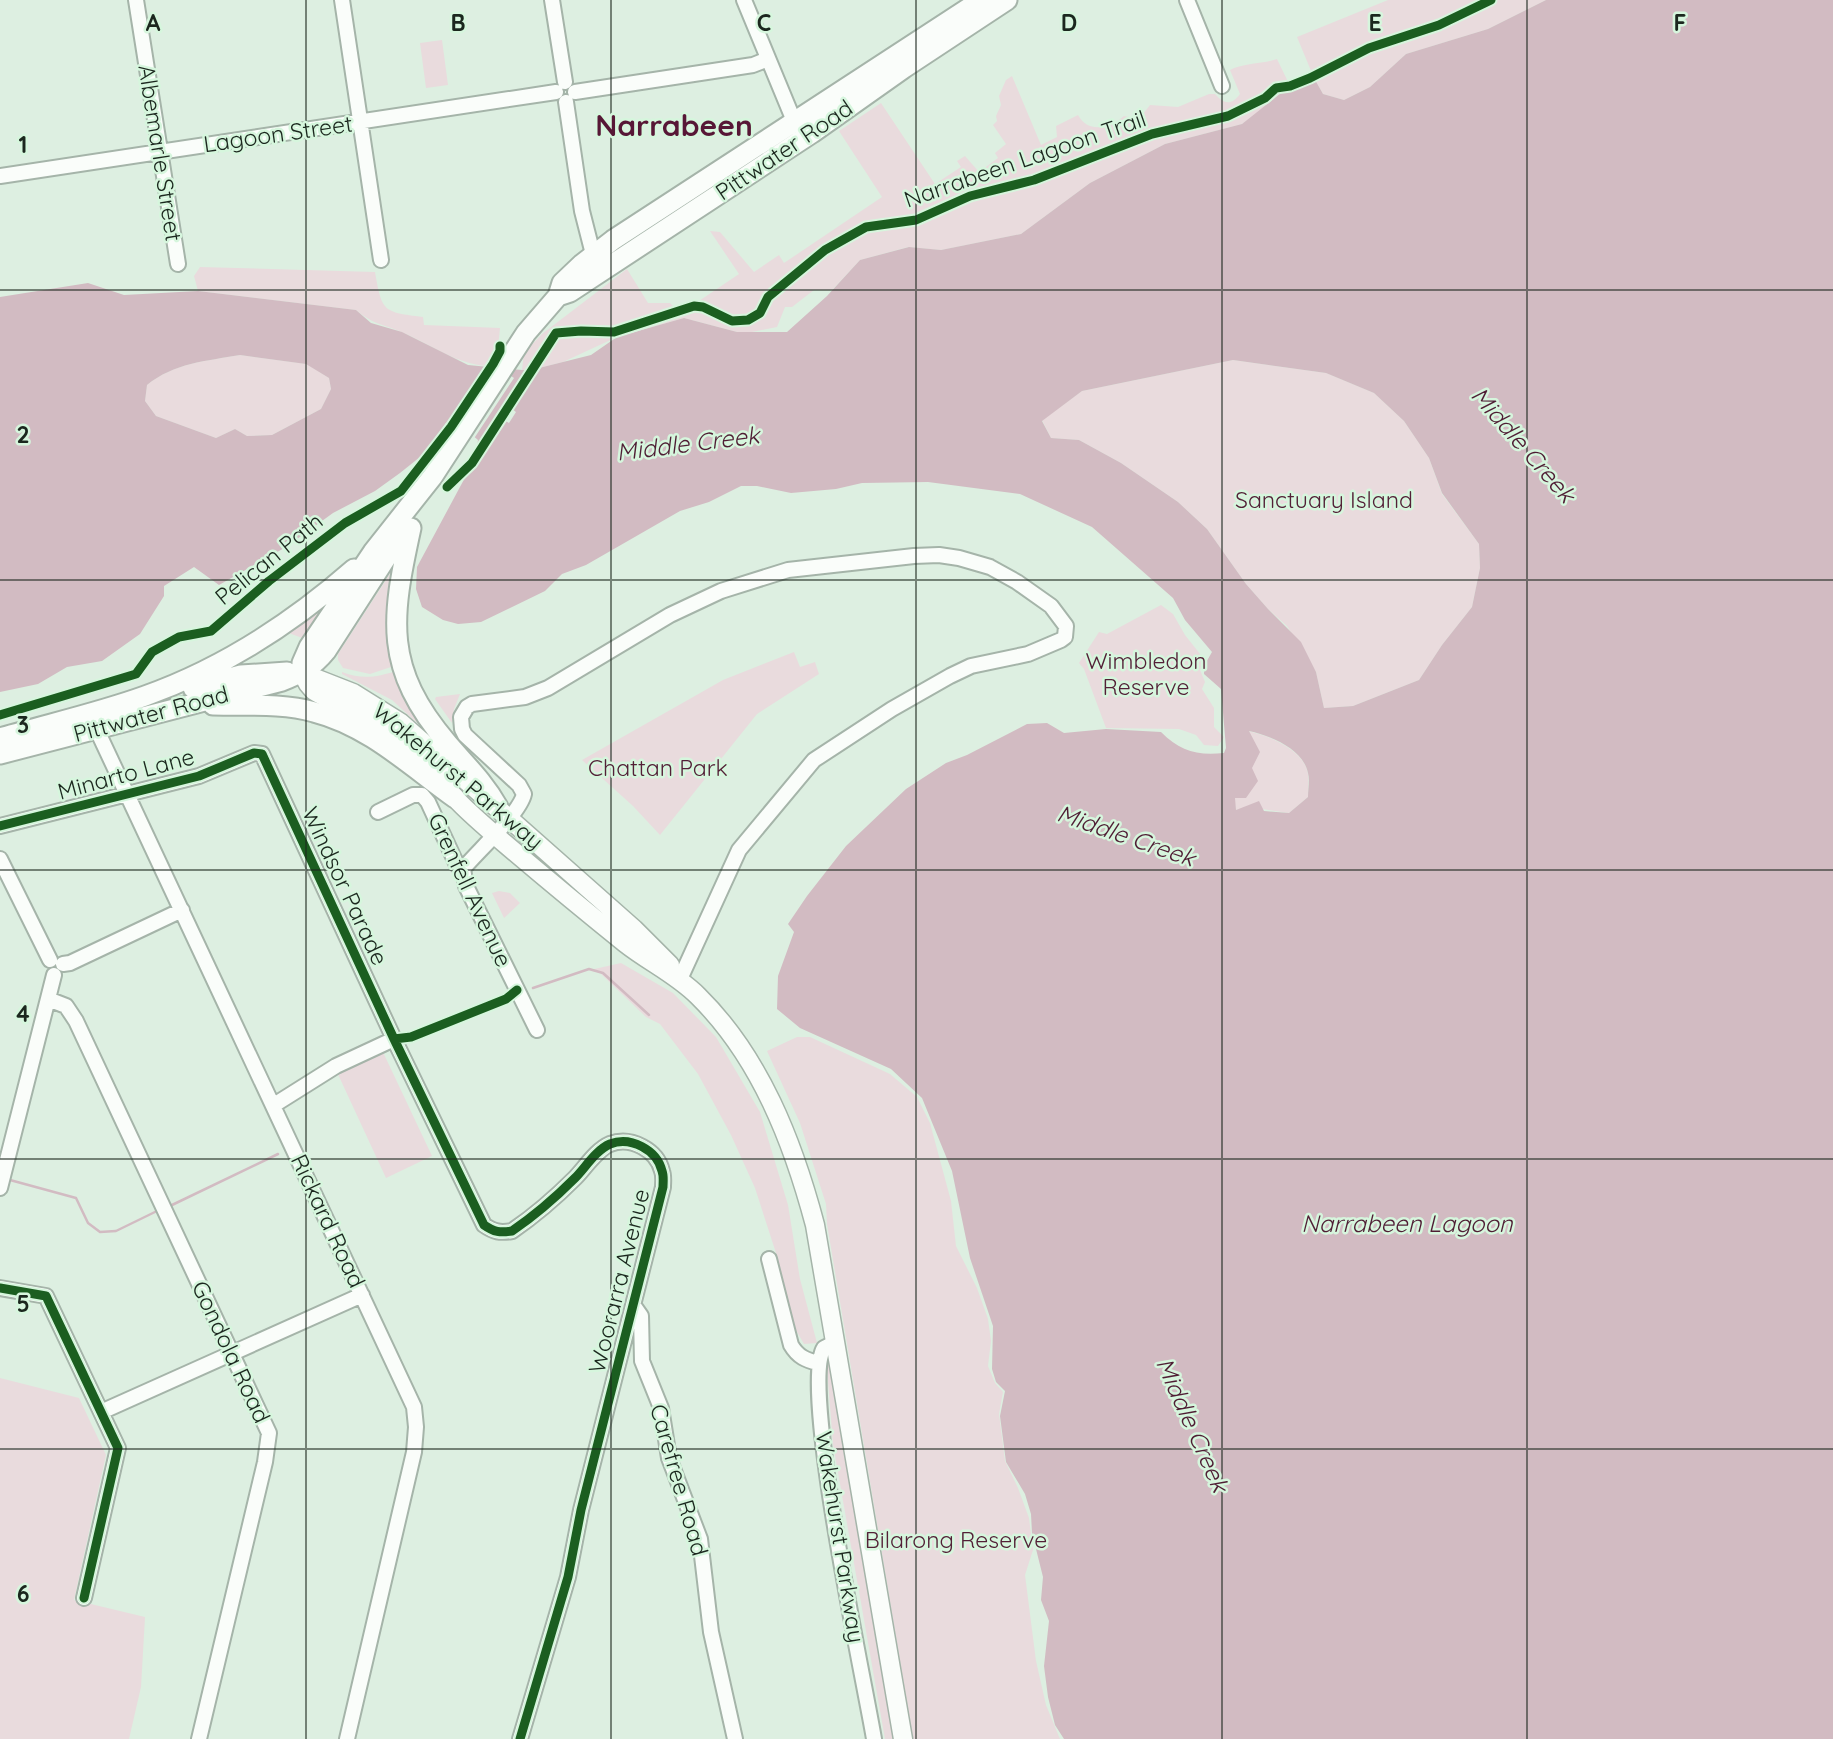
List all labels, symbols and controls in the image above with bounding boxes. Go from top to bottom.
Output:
text: A [146,8,161,37]
text: B [450,8,466,37]
text: C [757,8,771,37]
text: D [1061,8,1077,37]
text: E [1368,8,1382,37]
text: F [1674,8,1686,37]
street label: Albemarle Street [132,63,189,243]
street label: Pittwater Road [710,93,858,206]
street label: Narrabeen Lagoon Trail [900,103,1150,214]
district label: Narrabeen [595,106,753,144]
street label: Lagoon Street [201,109,355,158]
text: 1 [19,130,27,159]
water label: Middle Creek [1465,380,1584,510]
water label: Middle Creek [615,419,763,467]
text: 2 [16,420,30,449]
park label: Sanctuary Island [1235,485,1413,514]
street label: Pelican Path [209,506,329,611]
park label: Wimbledon Reserve [1085,646,1207,701]
street label: Pittwater Road [70,679,232,748]
street label: Wakehurst Parkway [367,696,549,855]
text: 3 [17,710,29,739]
street label: Minarto Lane [54,741,197,806]
park label: Chattan Park [588,753,728,782]
water label: Middle Creek [1053,797,1201,873]
street label: Windsor Parade [296,802,395,969]
street label: Grenfell Avenue [422,808,519,971]
text: 4 [16,999,30,1028]
street label: Rickard Road [285,1149,372,1292]
street label: Woorarra Avenue [582,1186,655,1376]
water label: Narrabeen Lagoon [1301,1208,1514,1238]
street label: Gondola Road [186,1276,277,1428]
text: 5 [16,1289,30,1318]
water label: Middle Creek [1150,1353,1237,1498]
street label: Carefree Road [644,1401,715,1559]
street label: Wakehurst Parkway [809,1429,872,1645]
park label: Bilarong Reserve [865,1525,1047,1554]
text: 6 [17,1579,29,1608]

